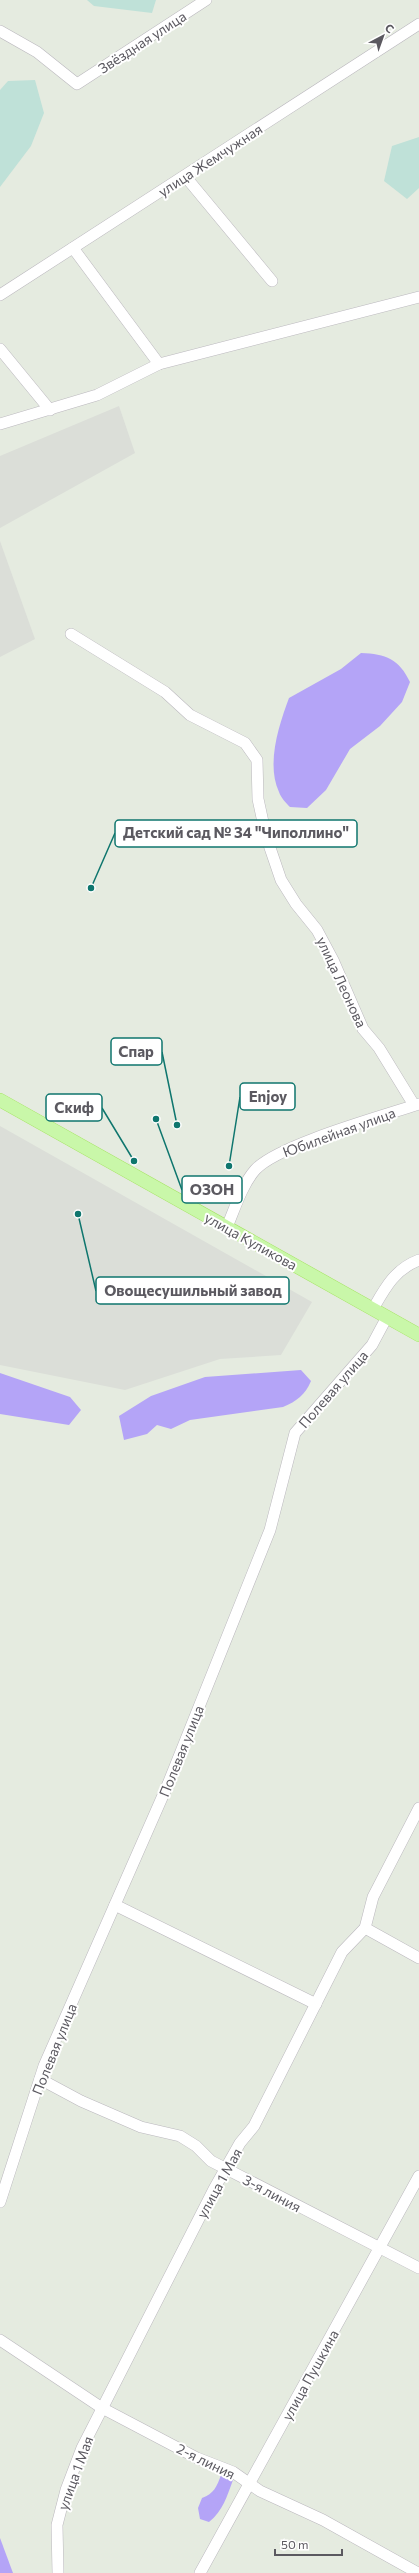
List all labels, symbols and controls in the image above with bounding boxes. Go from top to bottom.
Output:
street label: Звёздная улица [95,7,189,77]
north arrow [363,16,403,56]
text: С [383,21,397,36]
street label: улица Жемчужная [155,120,265,200]
callout: Детский сад № 34 "Чиполлино" [115,820,357,847]
text: Детский сад № 34 "Чиполлино" [123,823,349,841]
street label: улица Леонова [314,934,370,1030]
callout: Спар [111,1038,162,1065]
text: Спар [118,1042,154,1060]
callout: Enjoy [240,1083,295,1110]
text: Enjoy [249,1087,288,1105]
callout: Скиф [46,1094,102,1121]
text: Скиф [54,1098,94,1116]
street label: Юбилейная улица [280,1104,398,1160]
callout: ОЗОН [182,1176,242,1203]
text: ОЗОН [190,1180,234,1198]
street label: улица Куликова [202,1209,300,1273]
callout: Овощесушильный завод [96,1277,289,1304]
text: Овощесушильный завод [104,1281,283,1299]
street label: Полевая улица [295,1347,371,1431]
street label: Полевая улица [155,1703,207,1799]
street label: Полевая улица [28,2001,80,2097]
street label: улица 1 Мая [193,2145,245,2221]
street label: 3-я линия [240,2171,304,2215]
street label: улица Пушкина [278,2327,342,2423]
street label: улица 1 Мая [54,2434,96,2512]
street label: 2-я линия [174,2440,238,2482]
scale bar [275,2531,342,2557]
text: 50 m [281,2537,309,2551]

